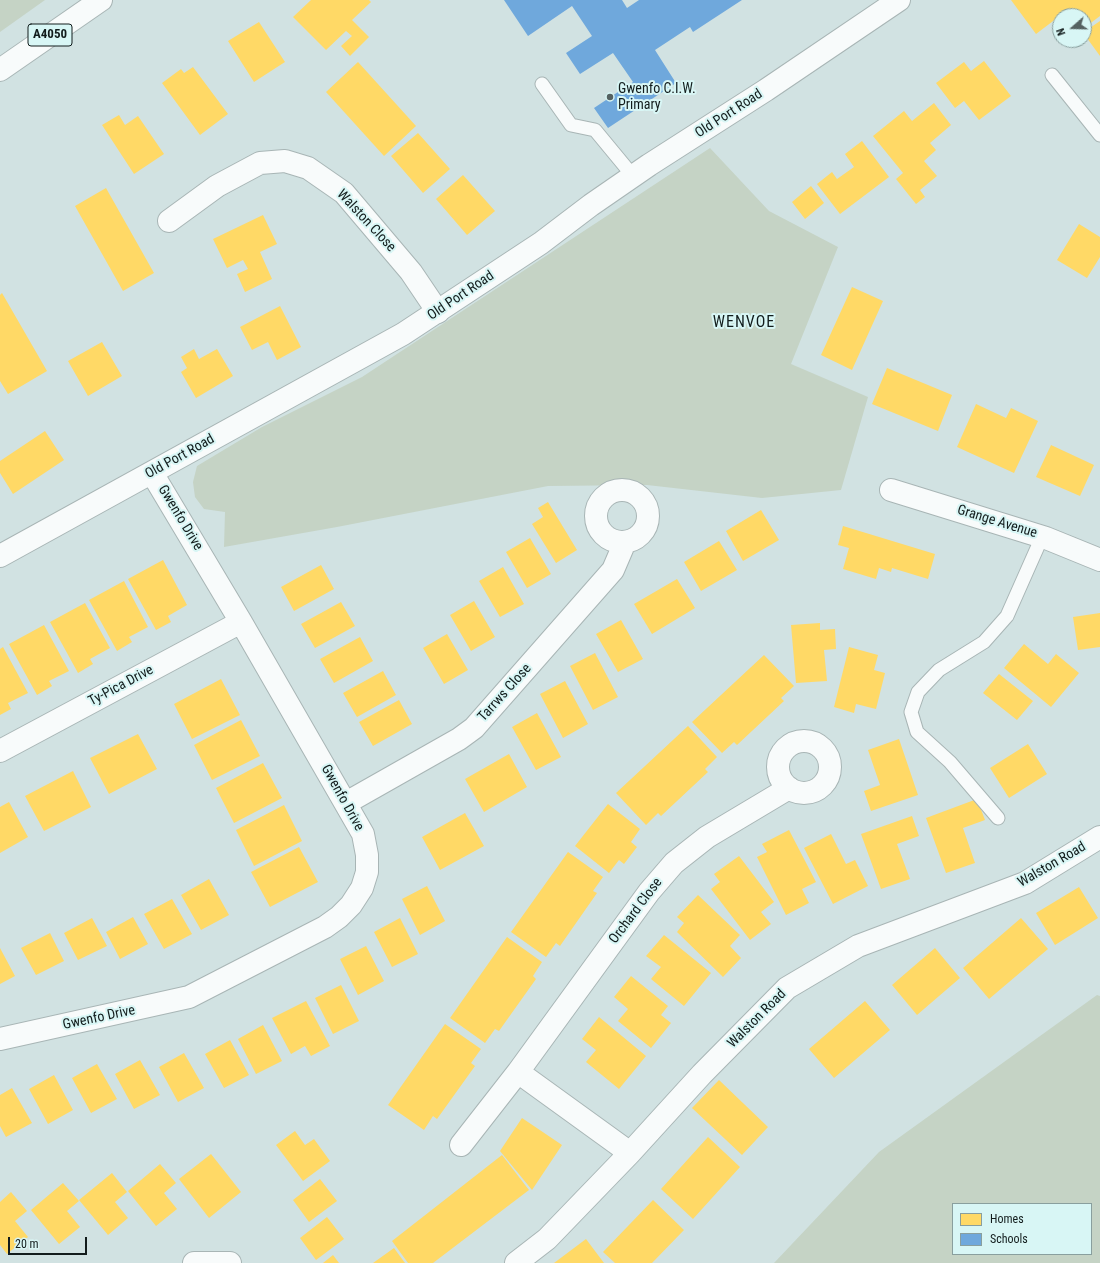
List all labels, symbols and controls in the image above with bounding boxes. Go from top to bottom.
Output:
north arrow [1052,8,1092,48]
road number: A4050 [28,24,72,46]
text: N [1054,27,1068,37]
place label: Gwenfo C.I.W. Primary [618,81,696,114]
street label: Old Port Road [692,86,766,142]
marker: Gwenfo C.I.W. Primary [605,92,615,102]
street label: Walston Close [333,186,399,256]
street label: Old Port Road [425,268,497,324]
district label: WENVOE [713,313,775,333]
street label: Old Port Road [142,431,218,483]
street label: Gwenfo Drive [154,482,206,554]
street label: Grange Avenue [955,502,1039,542]
street label: Tarrws Close [475,661,535,725]
street label: Ty-Pica Drive [86,662,156,710]
street label: Gwenfo Drive [317,762,367,834]
street label: Walston Road [1015,839,1089,891]
street label: Orchard Close [606,875,666,947]
street label: Walston Road [724,986,790,1052]
street label: Gwenfo Drive [61,1002,137,1034]
legend [952,1203,1092,1255]
text: Homes [990,1212,1024,1226]
scale bar [10,1229,89,1255]
text: Schools [990,1232,1028,1246]
text: 20 m [15,1237,39,1251]

